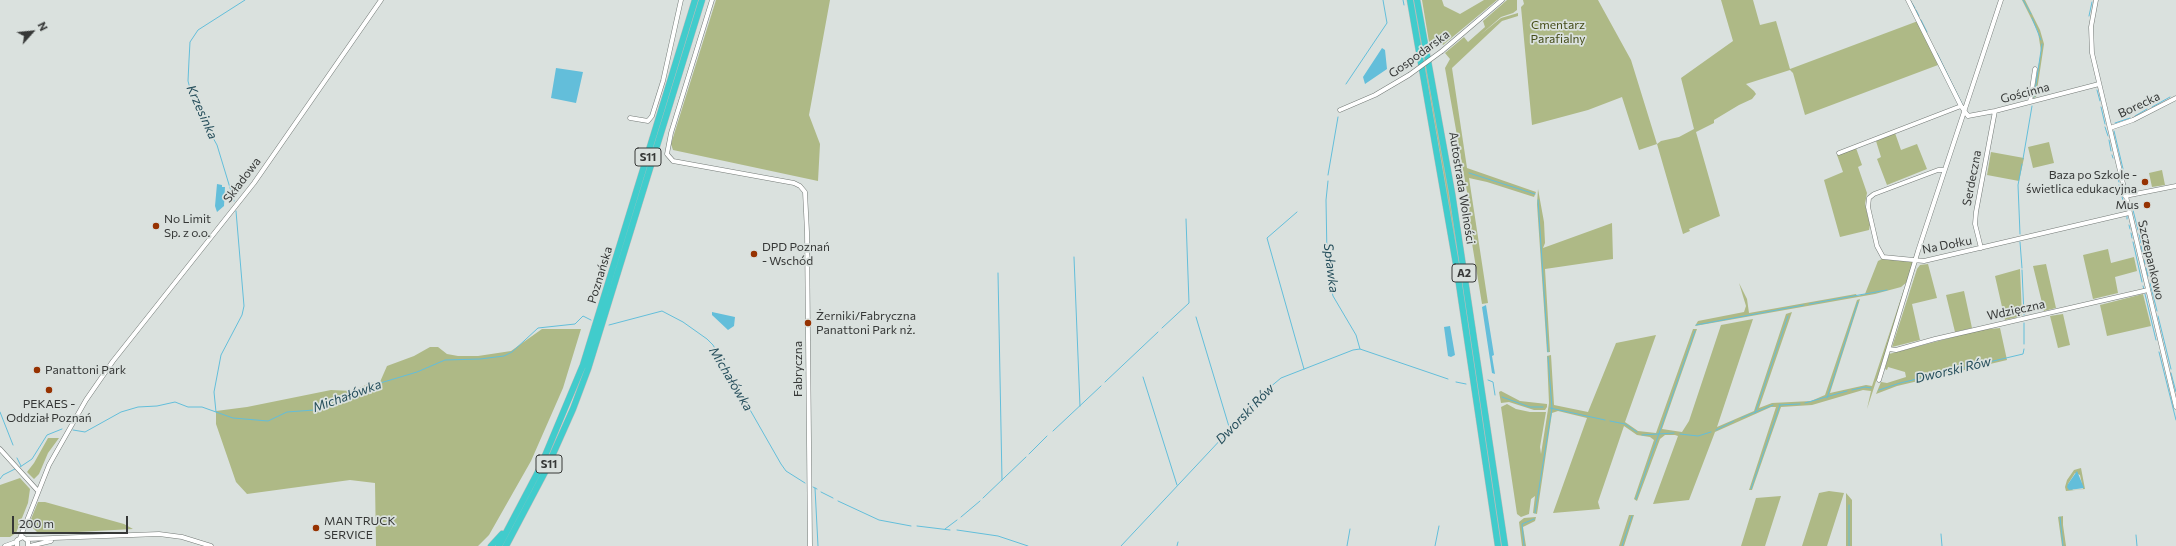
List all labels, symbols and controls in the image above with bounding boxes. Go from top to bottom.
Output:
north arrow [12,12,52,52]
park label: Cmentarz Parafialny [1531,18,1585,46]
text: N [35,20,51,33]
street label: Gospodarska [1386,27,1452,81]
street label: Gościnna [1999,80,2051,106]
water label: Krzesinka [183,82,221,142]
street label: Borecka [2116,89,2162,121]
street label: Autostrada Wolności [1446,131,1478,245]
road number: S11 [635,148,661,166]
street label: Serdeczna [1960,149,1984,207]
street label: Składowa [220,154,264,206]
place label: Baza po Szkole - świetlica edukacyjna [2026,168,2137,196]
marker: Baza po Szkole - świetlica edukacyjna [2140,177,2150,187]
place label: Mus [2115,198,2139,212]
marker: Mus [2142,200,2152,210]
place label: No Limit Sp. z o.o. [164,212,211,240]
street label: Szczepankowo [2135,219,2167,301]
marker: No Limit Sp. z o.o. [151,221,161,231]
street label: Na Dołku [1921,233,1973,257]
place label: DPD Poznań - Wschód [762,240,830,268]
water label: Spławka [1320,242,1342,294]
street label: Poznańska [585,245,615,305]
marker: DPD Poznań - Wschód [749,249,759,259]
road number: A2 [1452,264,1476,282]
street label: Wdzięczna [1986,297,2046,323]
place label: Żerniki/Fabryczna Panattoni Park nż. [816,309,916,337]
marker: Żerniki/Fabryczna Panattoni Park nż. [803,318,813,328]
street label: Fabryczna [791,341,805,397]
water label: Michałówka [706,344,756,414]
water label: Dworski Rów [1914,354,1992,386]
place label: Panattoni Park [45,363,126,377]
marker: Panattoni Park [32,365,42,375]
water label: Michałówka [311,376,383,416]
water label: Dworski Rów [1212,381,1278,447]
marker: PEKAES - Oddział Poznań [44,385,54,395]
place label: PEKAES - Oddział Poznań [6,397,92,425]
road number: S11 [536,455,562,473]
scale bar [14,508,130,534]
place label: MAN TRUCK SERVICE [324,514,396,542]
text: 200 m [19,516,54,530]
marker: MAN TRUCK SERVICE [311,523,321,533]

